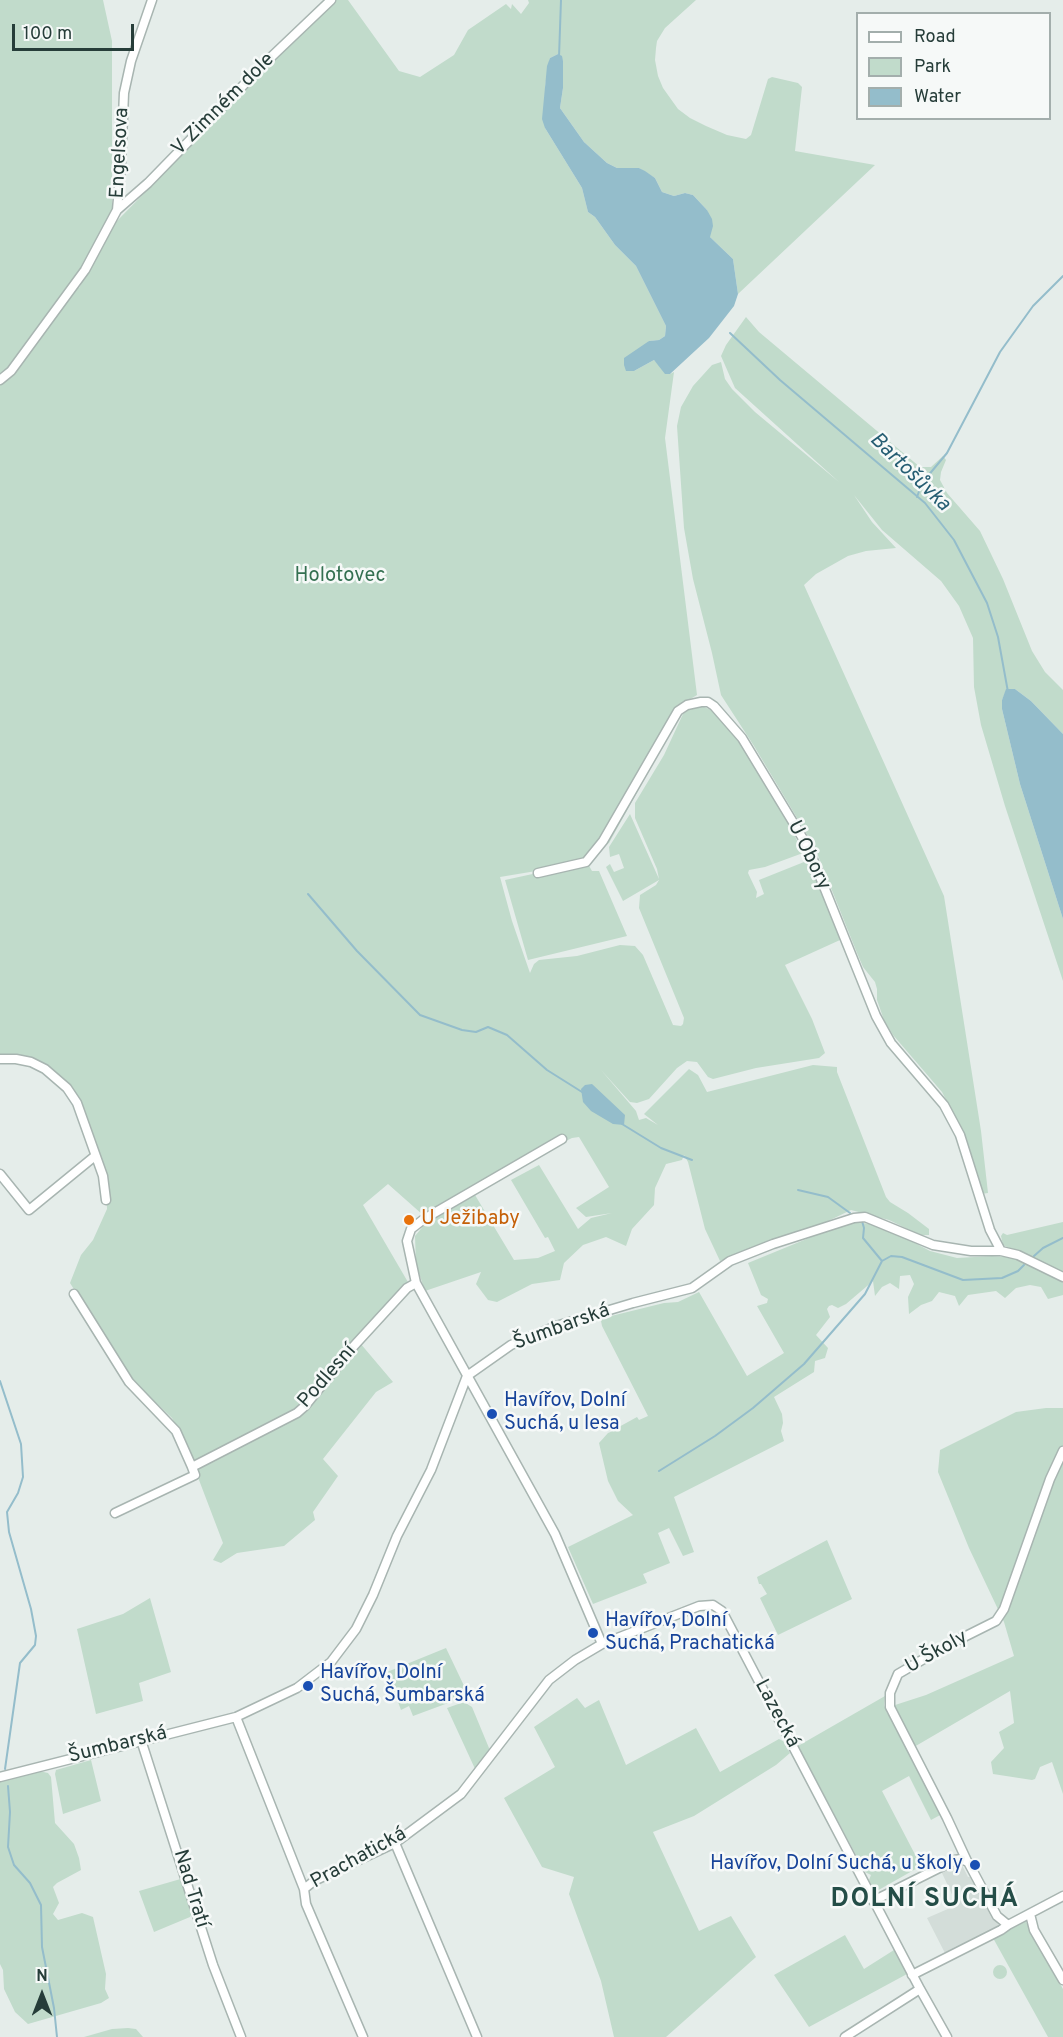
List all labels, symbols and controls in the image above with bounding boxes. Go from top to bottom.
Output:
scale bar [15,12,136,50]
legend [856,12,1051,120]
text: 100 m [23,23,72,46]
text: Road [914,26,956,49]
street label: V Zimném dole [168,49,280,161]
text: Park [914,56,951,79]
text: Water [914,86,961,109]
street label: Engelsova [107,107,135,199]
water label: Bartošůvka [863,428,955,518]
park label: Holotovec [294,565,386,589]
street label: U Obory [781,817,835,895]
place label: U Ježibaby [421,1208,520,1232]
marker: U Ježibaby [402,1213,416,1227]
street label: Šumbarská [511,1299,613,1357]
street label: Podlesní [294,1340,362,1414]
place label: Havířov, Dolní Suchá, u lesa [504,1390,626,1437]
marker: Havířov, Dolní Suchá, u lesa [485,1407,499,1421]
place label: Havířov, Dolní Suchá, Prachatická [605,1610,775,1657]
marker: Havířov, Dolní Suchá, Prachatická [586,1626,600,1640]
street label: U Školy [902,1626,972,1680]
place label: Havířov, Dolní Suchá, Šumbarská [320,1662,485,1709]
street label: Lazecká [748,1676,804,1752]
marker: Havířov, Dolní Suchá, Šumbarská [301,1679,315,1693]
street label: Šumbarská [66,1722,170,1770]
street label: Prachatická [307,1823,411,1895]
street label: Nad Tratí [167,1847,213,1931]
place label: Havířov, Dolní Suchá, u školy [710,1853,963,1877]
marker: Havířov, Dolní Suchá, u školy [968,1858,982,1872]
district label: DOLNÍ SUCHÁ [830,1885,1020,1917]
north arrow [12,1965,72,2025]
text: N [36,1967,48,1987]

